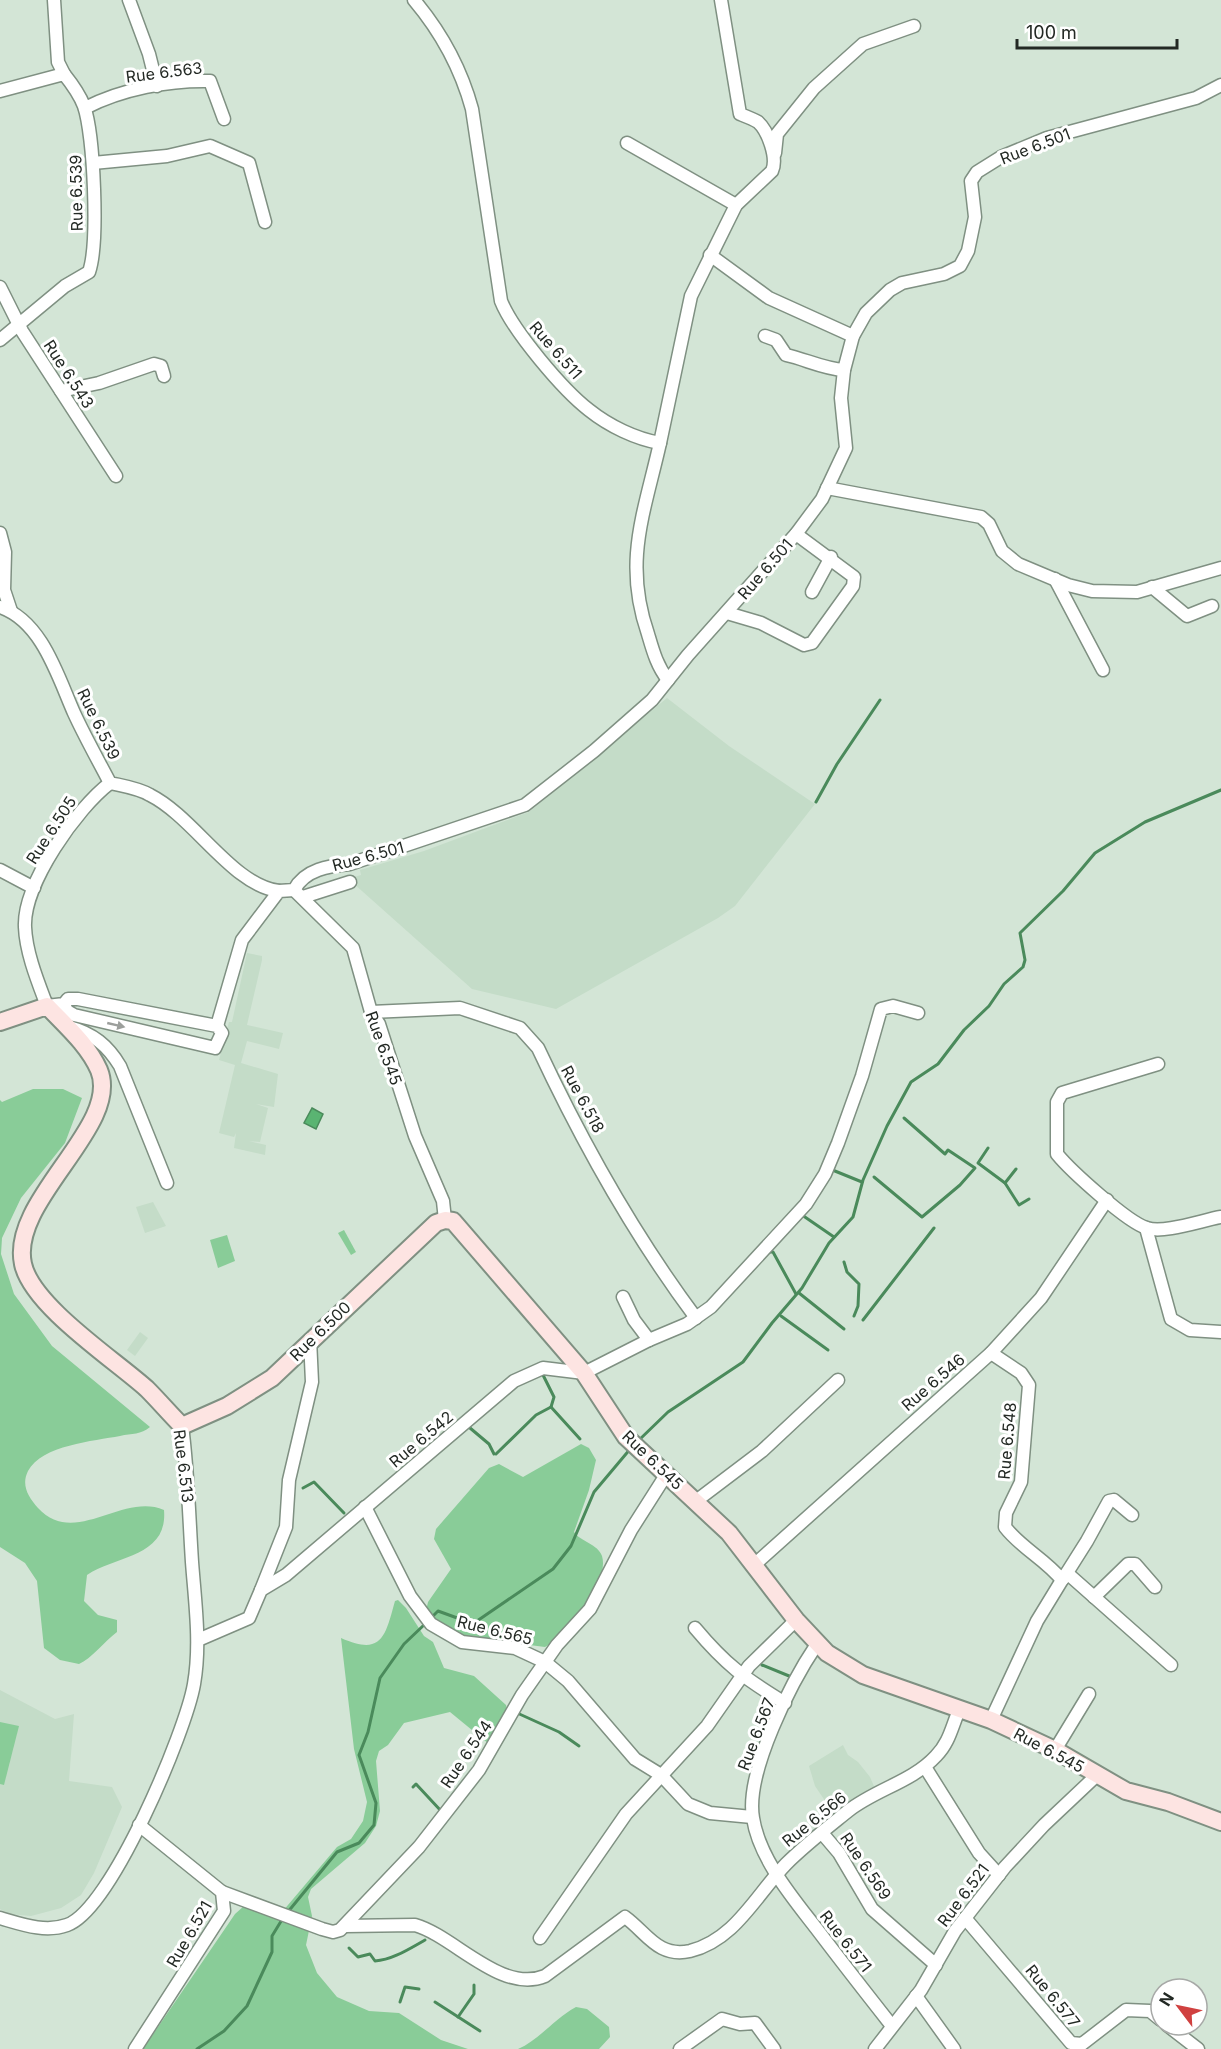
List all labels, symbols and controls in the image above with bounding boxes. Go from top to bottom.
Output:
scale bar [1017,12,1178,50]
text: 100 m [1026,22,1077,43]
street label: Rue 6.563 [125,57,203,87]
street label: Rue 6.501 [997,123,1073,169]
street label: Rue 6.539 [65,154,87,232]
street label: Rue 6.511 [525,317,587,383]
street label: Rue 6.543 [40,336,98,412]
street label: Rue 6.501 [733,535,797,603]
street label: Rue 6.539 [73,685,125,763]
street label: Rue 6.505 [22,792,80,868]
street label: Rue 6.501 [330,837,406,875]
street label: Rue 6.545 [361,1008,407,1088]
one-way arrow [107,1020,125,1030]
street label: Rue 6.518 [557,1062,609,1136]
street label: Rue 6.500 [285,1297,355,1365]
street label: Rue 6.546 [897,1349,969,1415]
street label: Rue 6.548 [994,1402,1020,1480]
street label: Rue 6.542 [385,1407,457,1471]
street label: Rue 6.545 [618,1426,688,1494]
street label: Rue 6.513 [170,1428,198,1504]
street label: Rue 6.565 [455,1611,535,1649]
street label: Rue 6.567 [733,1695,779,1773]
street label: Rue 6.544 [436,1716,496,1792]
street label: Rue 6.545 [1010,1723,1088,1777]
street label: Rue 6.566 [778,1787,850,1851]
street label: Rue 6.569 [836,1829,896,1903]
street label: Rue 6.521 [933,1860,993,1930]
street label: Rue 6.521 [162,1897,216,1971]
street label: Rue 6.571 [816,1906,876,1976]
street label: Rue 6.577 [1021,1960,1085,2032]
north arrow [1149,1977,1209,2037]
text: N [1155,1989,1178,2010]

